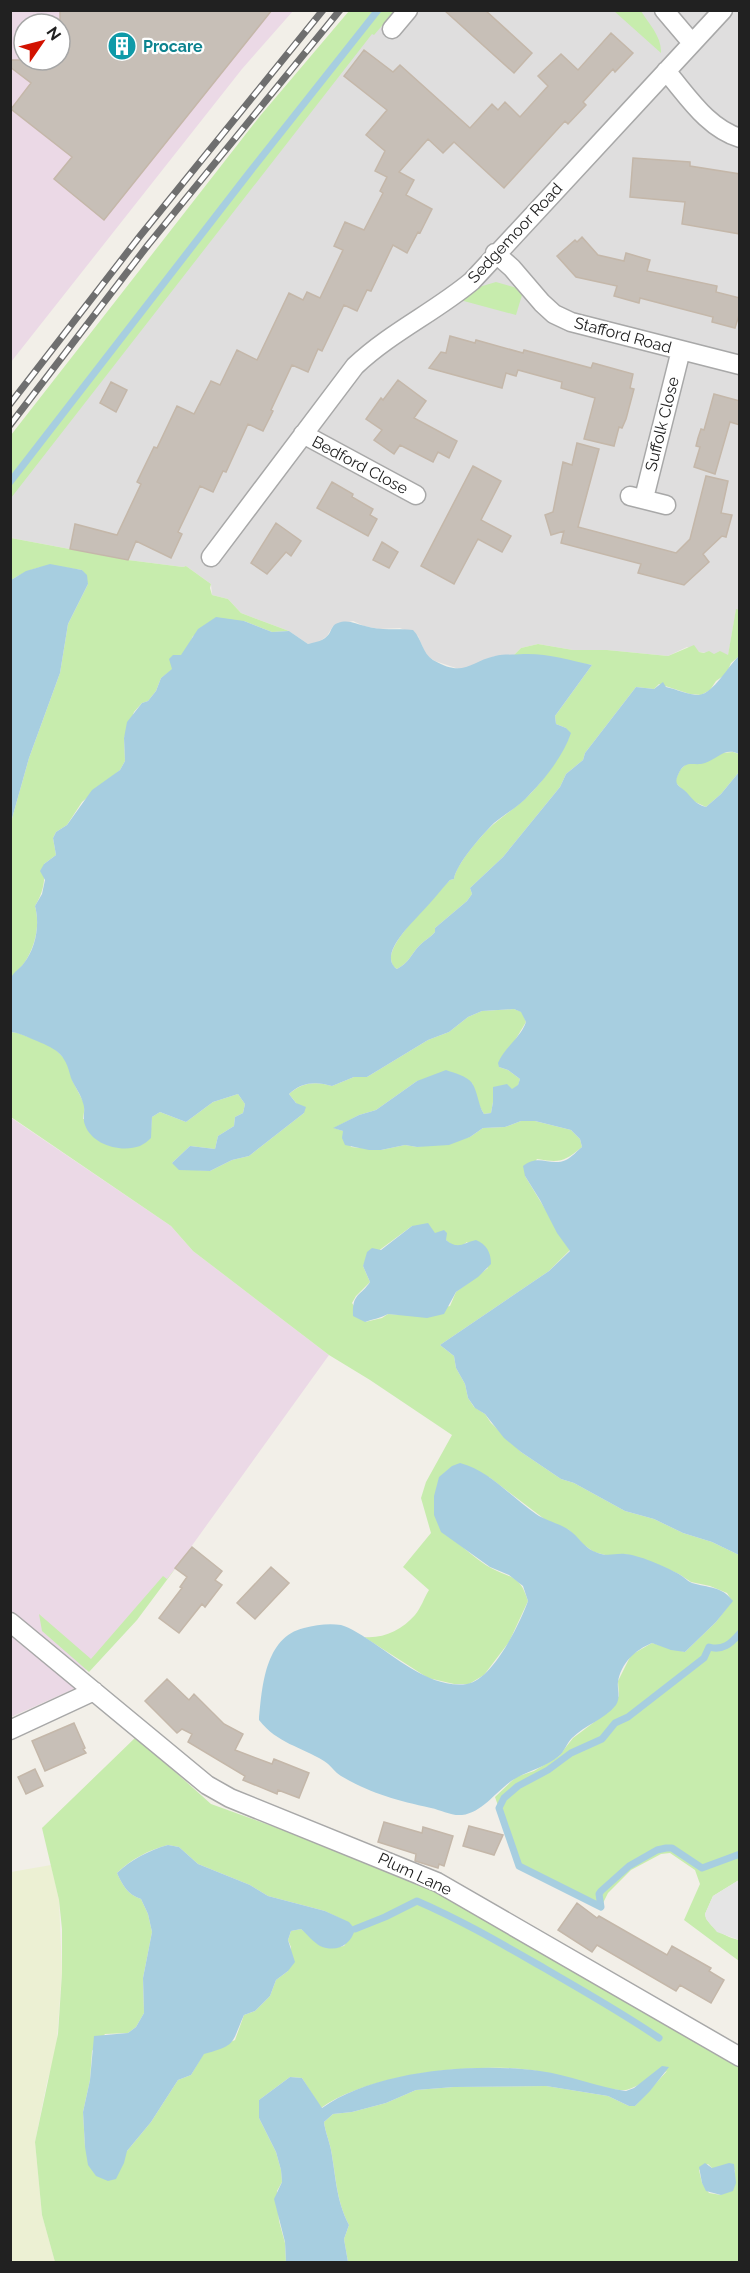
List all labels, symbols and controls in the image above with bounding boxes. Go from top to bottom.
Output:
north arrow [12,12,72,72]
text: N [43,23,65,44]
building icon: Procare [106,30,138,62]
place label: Procare [143,37,203,56]
street label: Sedgemoor Road [464,179,566,287]
street label: Stafford Road [572,313,674,357]
street label: Suffolk Close [641,375,683,473]
street label: Bedford Close [309,432,411,498]
street label: Plum Lane [375,1849,455,1899]

